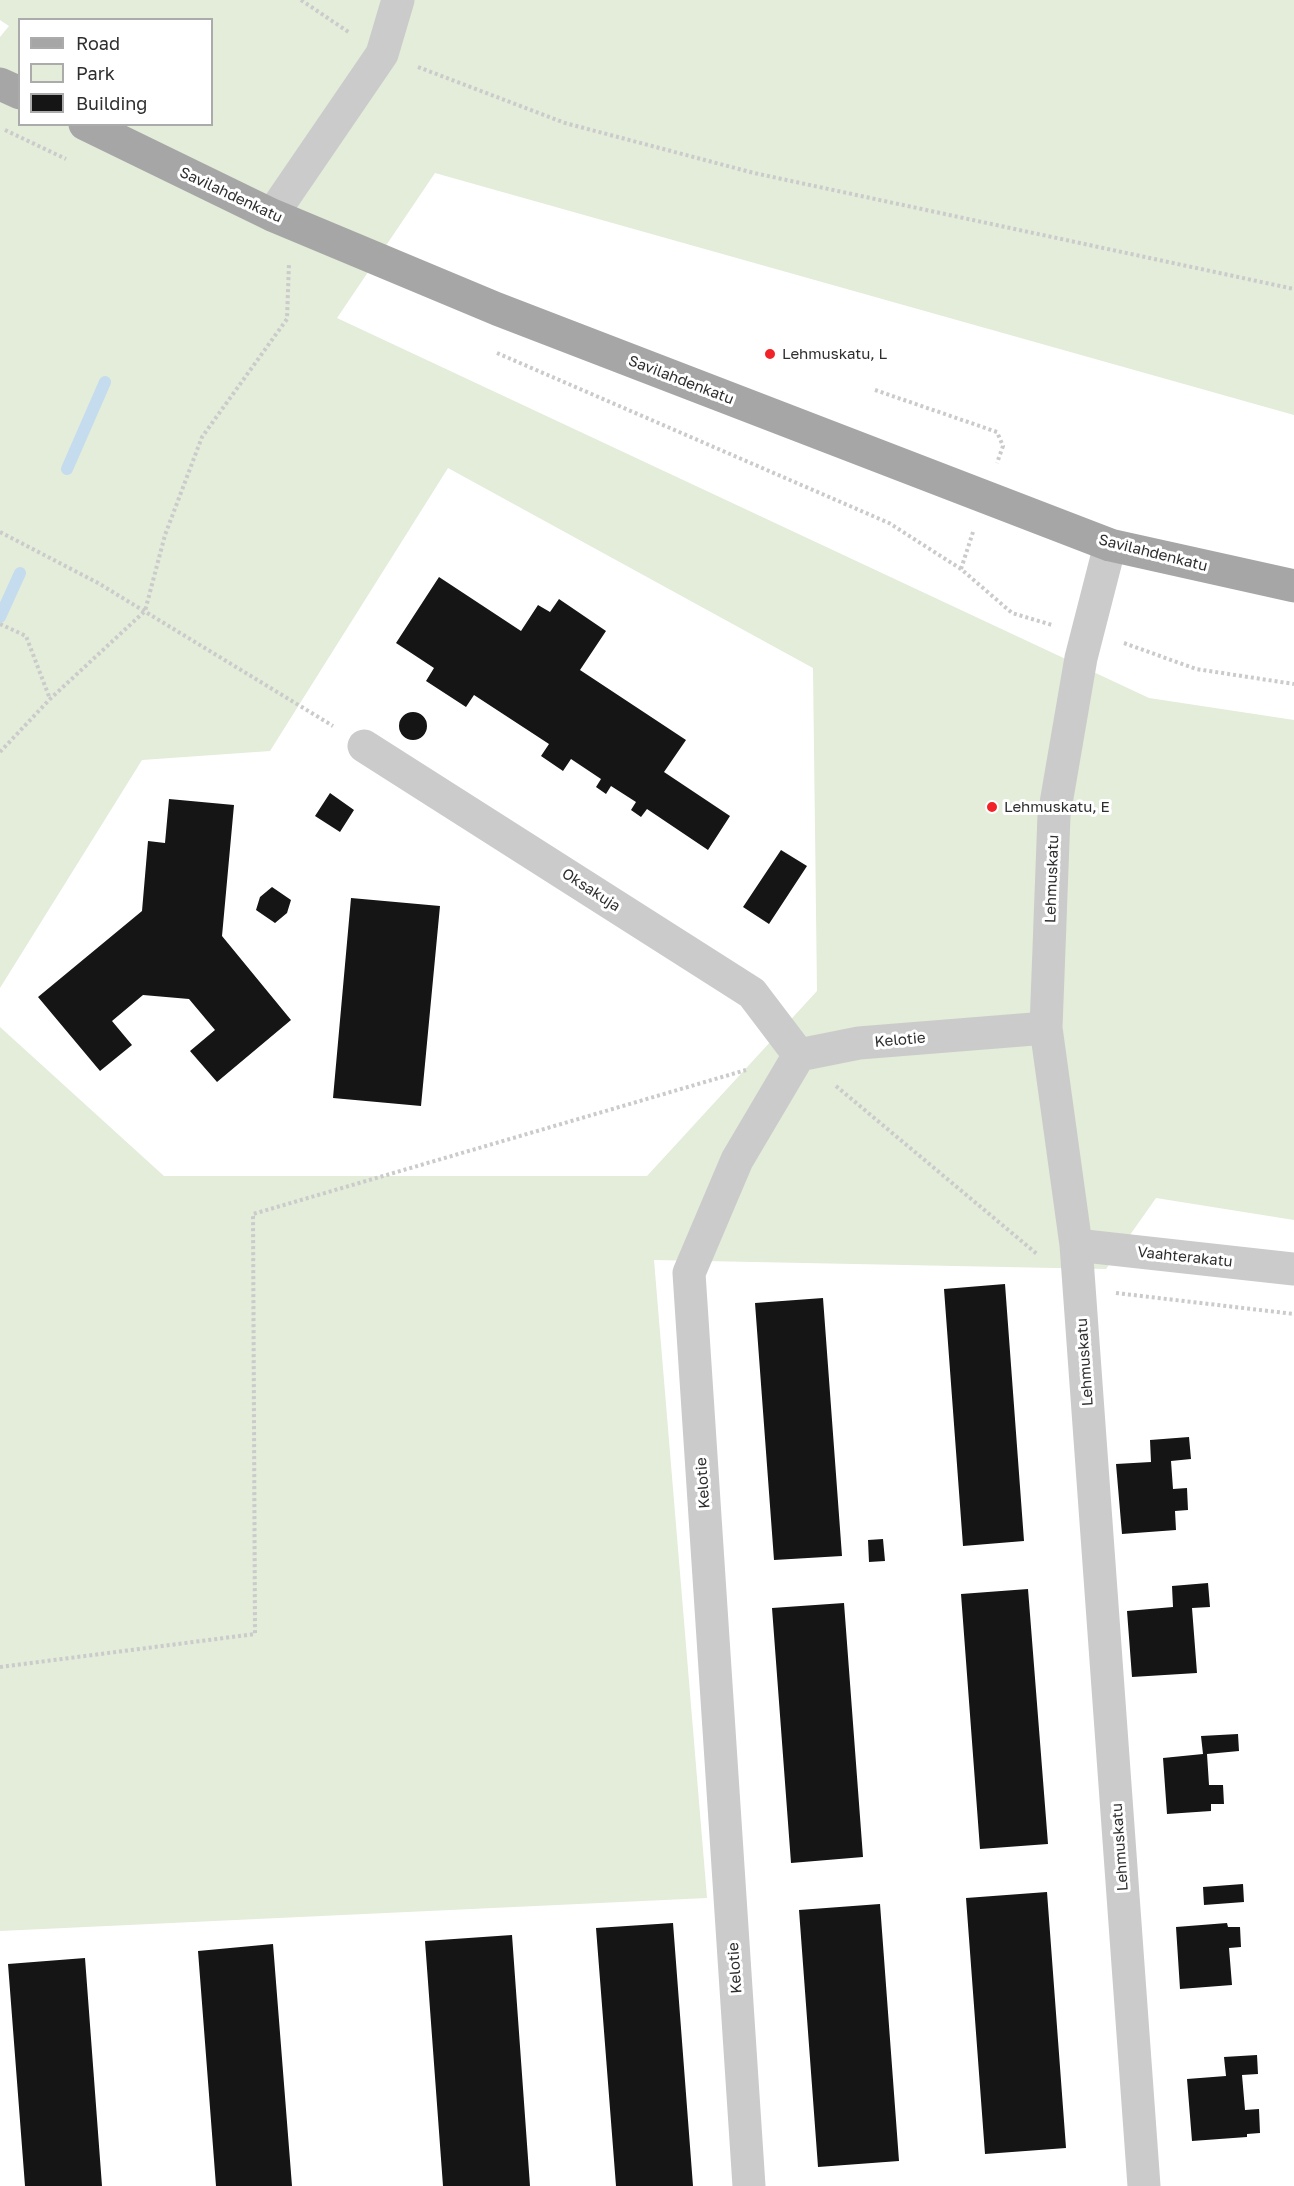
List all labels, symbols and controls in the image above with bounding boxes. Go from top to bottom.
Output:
legend [18,18,213,126]
text: Road [76,32,120,54]
text: Park [76,62,115,84]
text: Building [76,92,147,114]
street label: Savilahdenkatu [177,163,285,227]
place label: Lehmuskatu, L [782,345,887,363]
marker: Lehmuskatu, L [763,347,777,361]
street label: Savilahdenkatu [626,352,736,408]
street label: Savilahdenkatu [1097,531,1209,575]
place label: Lehmuskatu, E [1004,798,1110,816]
marker: Lehmuskatu, E [985,800,999,814]
street label: Lehmuskatu [1041,835,1063,923]
street label: Oksakuja [558,864,624,916]
street label: Kelotie [874,1029,926,1051]
street label: Vaahterakatu [1136,1243,1234,1271]
street label: Lehmuskatu [1073,1317,1097,1407]
street label: Kelotie [692,1457,714,1509]
street label: Lehmuskatu [1108,1802,1132,1892]
street label: Kelotie [724,1942,746,1994]

